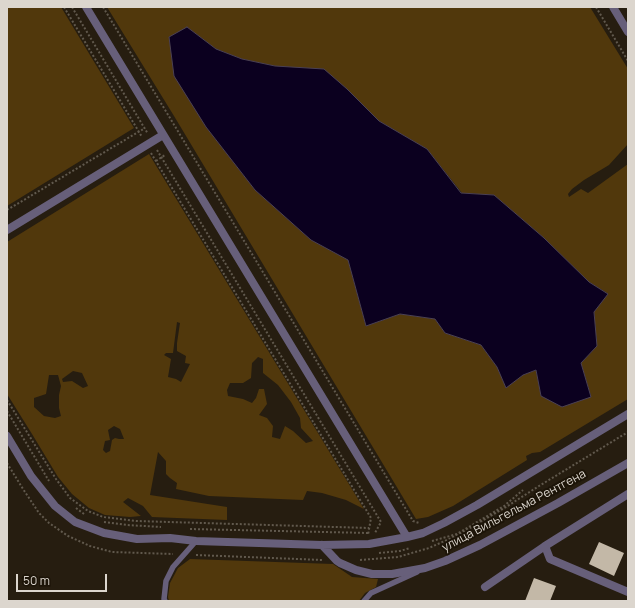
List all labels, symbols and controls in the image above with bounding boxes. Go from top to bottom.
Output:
street label: улица Вильгельма Рентгена [440,467,588,555]
scale bar [18,566,109,592]
text: 50 m [23,572,50,589]

